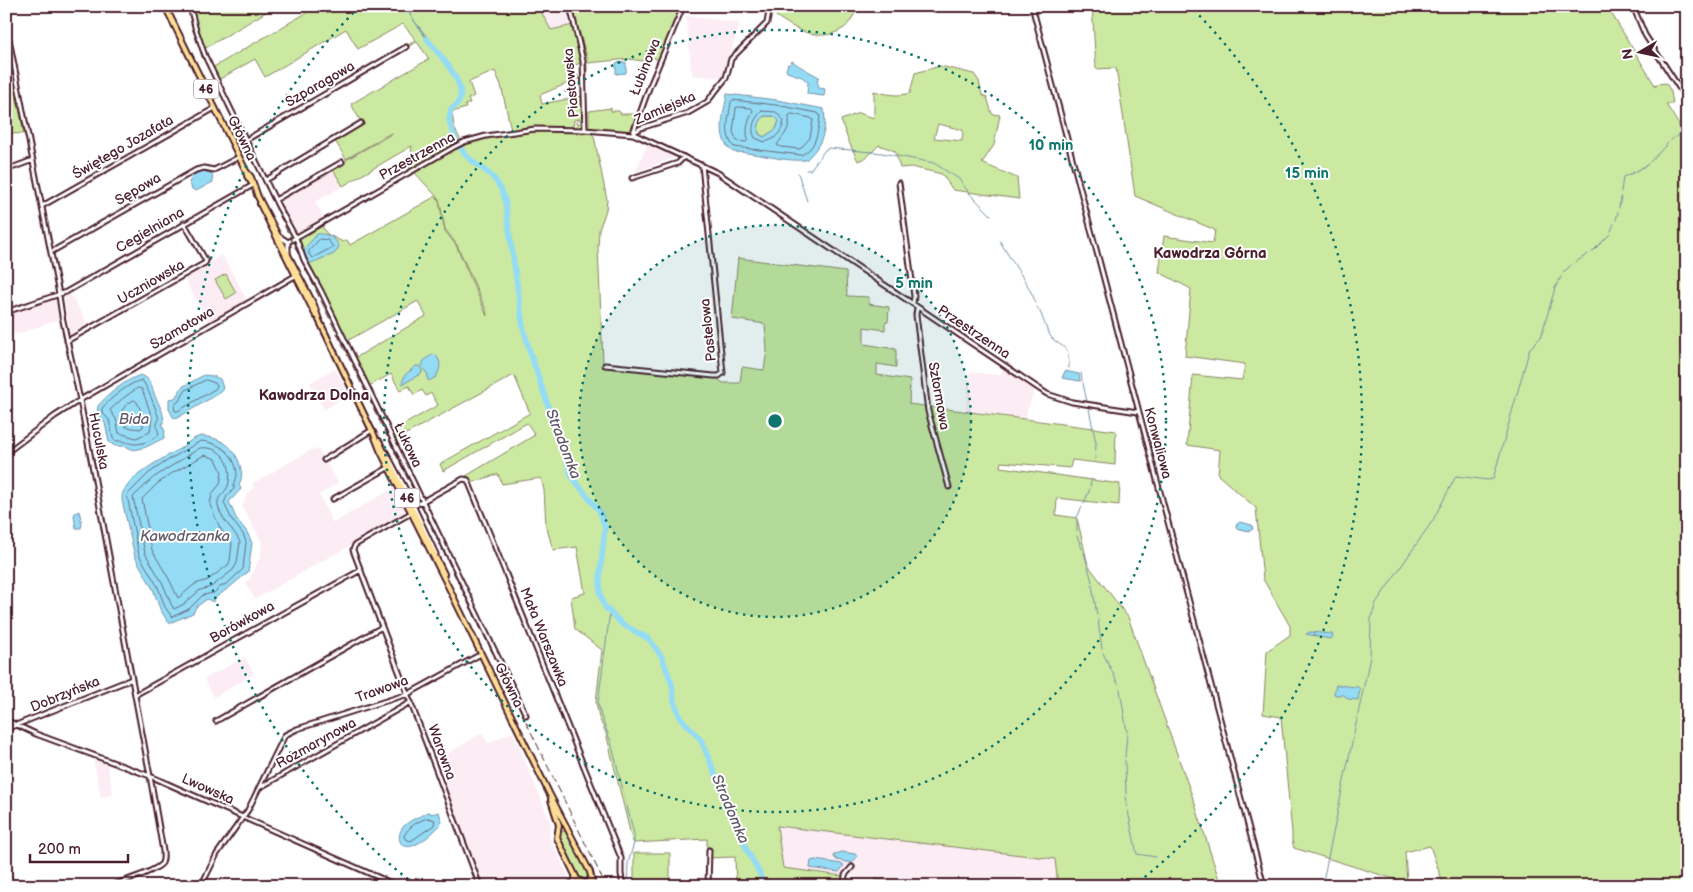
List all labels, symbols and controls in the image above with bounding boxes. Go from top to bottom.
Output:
north arrow [1616,28,1666,78]
street label: Łubinowa [626,36,664,98]
text: N [1618,47,1637,60]
street label: Piastowska [559,48,582,118]
street label: Szparagowa [282,57,358,111]
road number: 46 [194,80,218,98]
street label: Zamiejska [631,88,698,129]
street label: Świętego Jozafata [69,110,176,183]
street label: Główna [224,113,260,163]
street label: Przestrzenna [376,128,458,184]
text: 10 min [1029,136,1073,155]
text: 15 min [1285,164,1329,183]
street label: Sępowa [112,169,164,209]
street label: Cegielniana [113,204,187,256]
district label: Kawodrza Górna [1153,244,1267,263]
street label: Uczniowska [115,256,187,308]
text: 5 min [895,274,933,293]
street label: Pastelowa [696,298,720,362]
street label: Przestrzenna [934,301,1014,363]
street label: Szamotowa [147,303,217,353]
street label: Sztormowa [925,361,953,431]
district label: Kawodrza Dolna [259,386,369,405]
street label: Konwaliowa [1140,405,1176,481]
water label: Stradomka [541,406,585,482]
water label: Bida [119,410,149,429]
street label: Huculska [85,411,113,471]
centre of rings [766,412,784,430]
street label: Łukowa [390,420,426,470]
road number: 46 [394,488,420,508]
water label: Kawodrzanka [140,527,230,546]
street label: Mała Warszawka [516,585,572,689]
street label: Borówkowa [207,597,277,647]
street label: Główna [491,660,527,710]
street label: Dobrzyńska [28,672,102,716]
street label: Trawowa [353,672,411,706]
street label: Rozmarynowa [273,714,359,772]
street label: Warowna [424,722,460,782]
street label: Lwowska [179,770,237,808]
water label: Stradomka [707,771,753,847]
scale bar [30,832,128,864]
text: 200 m [38,840,81,859]

